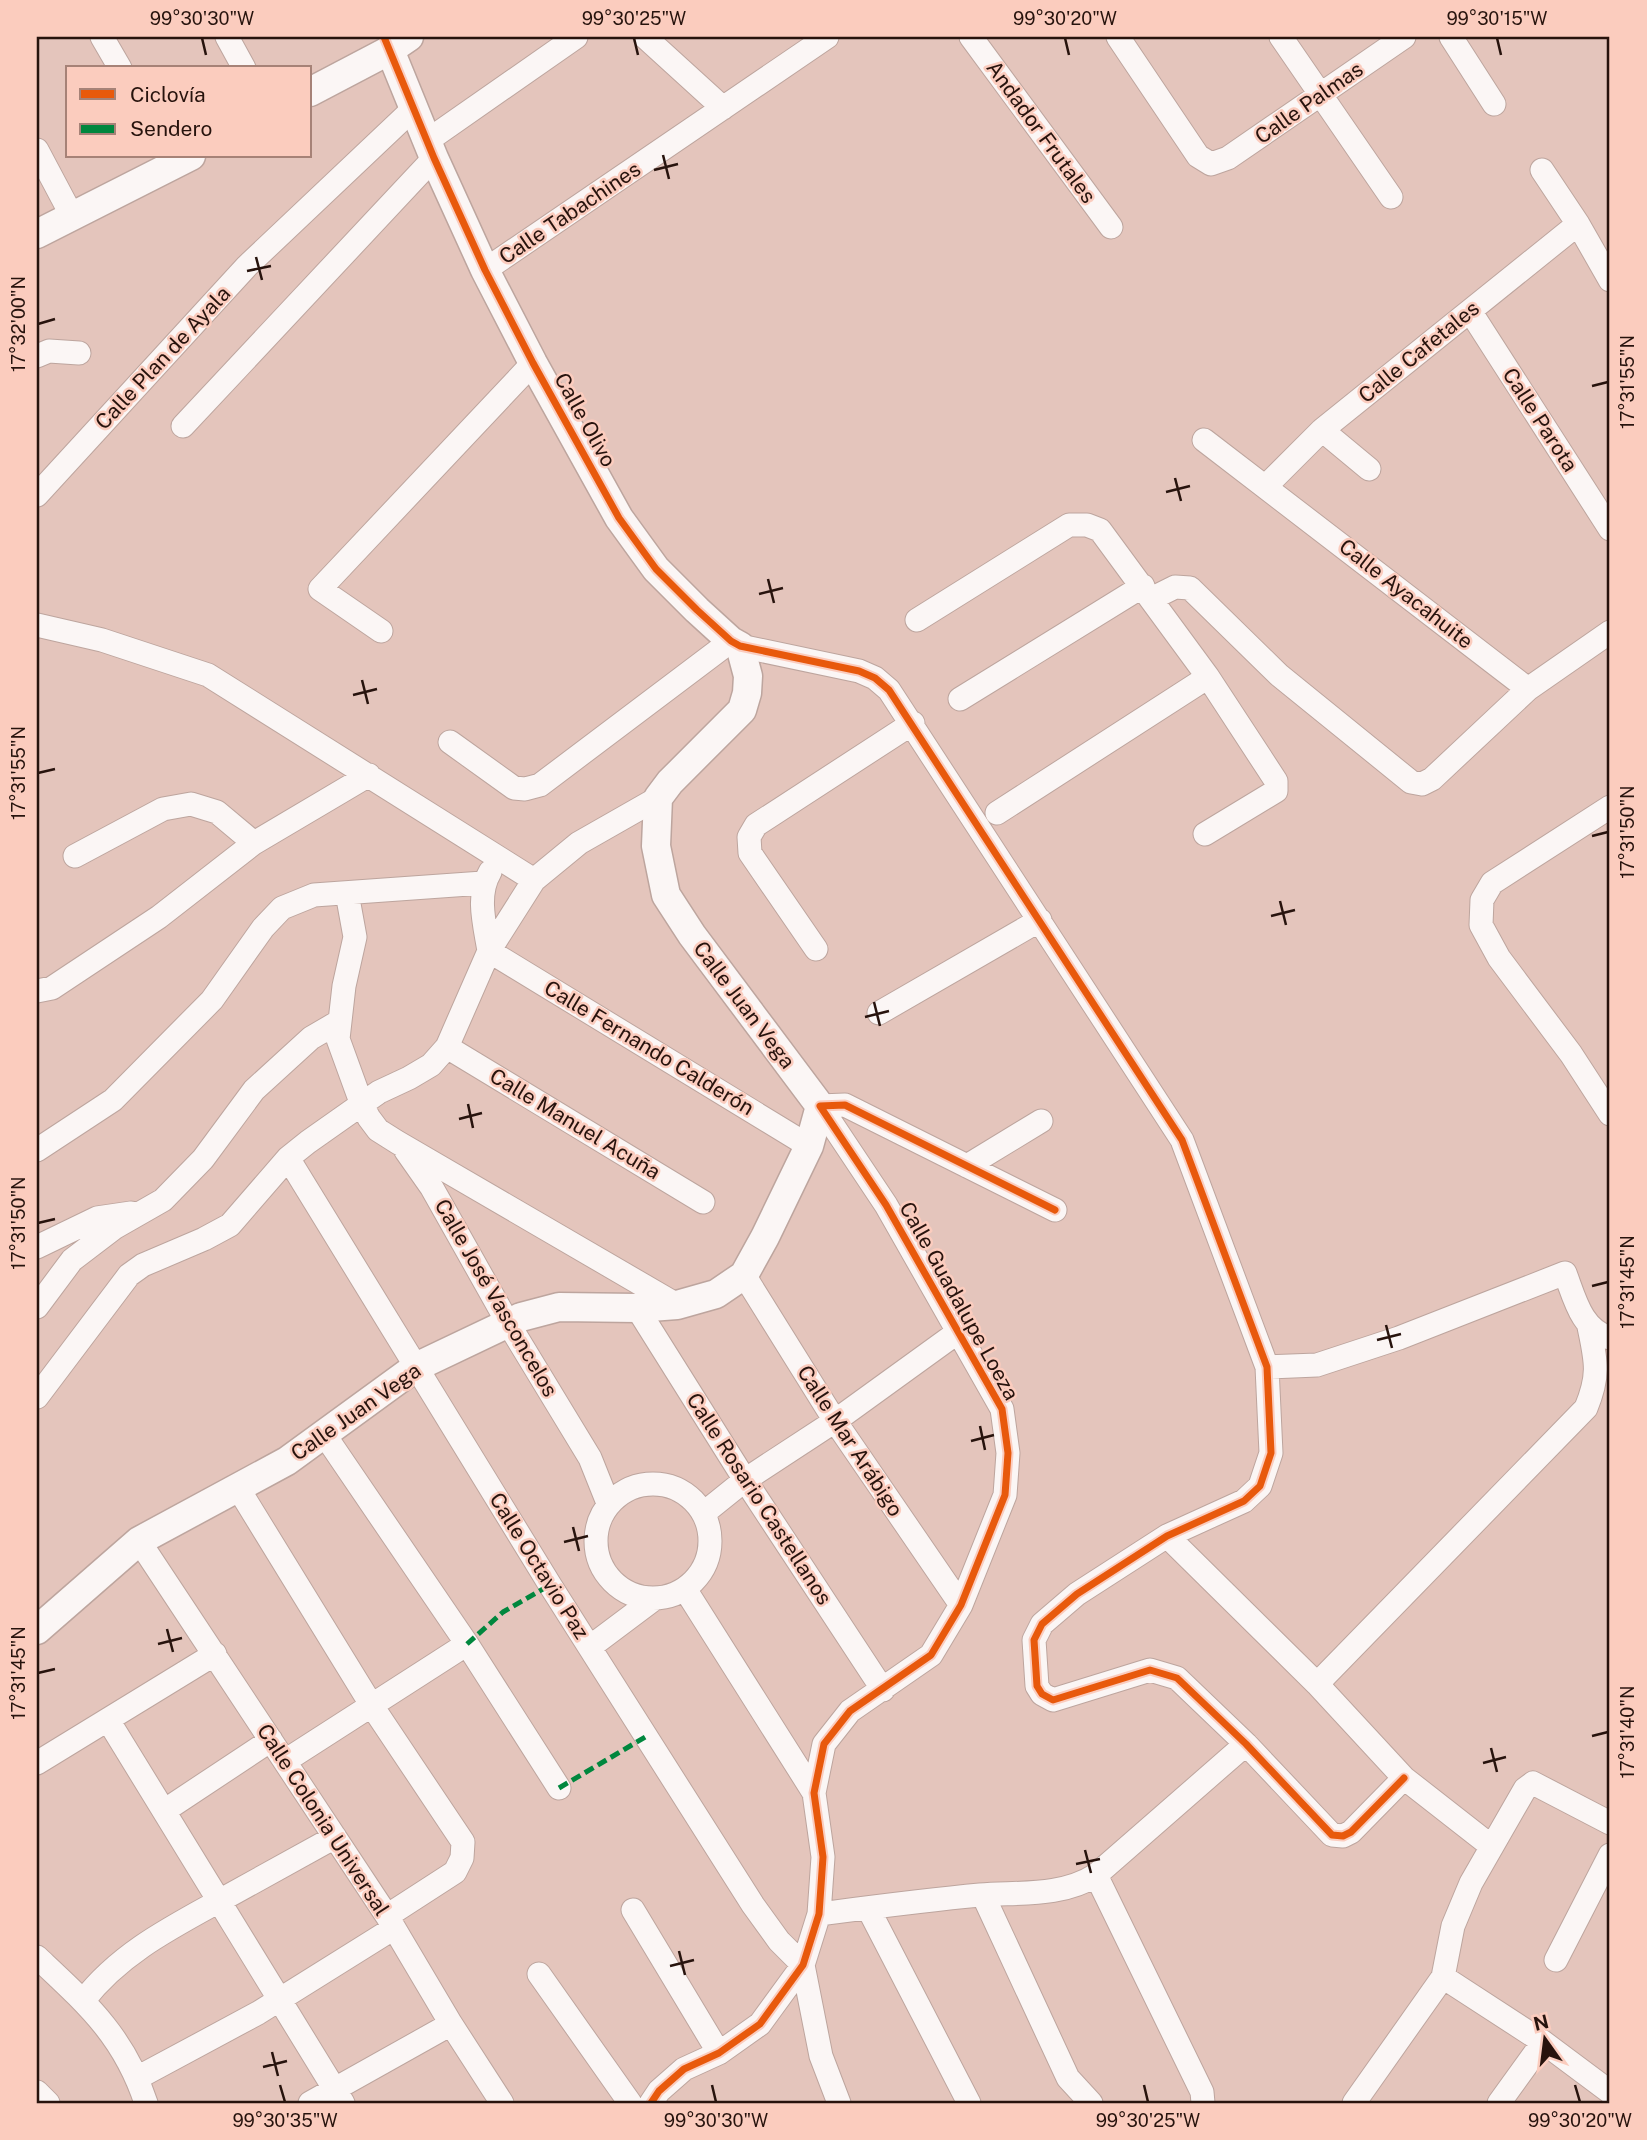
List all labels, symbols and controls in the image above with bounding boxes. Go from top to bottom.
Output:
text: 99°30'30"W [150,8,254,29]
text: 99°30'25"W [582,8,686,29]
text: 99°30'20"W [1013,8,1117,29]
text: 99°30'15"W [1446,8,1548,29]
street label: Andador Frutales [981,56,1101,208]
street label: Calle Palmas [1250,56,1367,149]
legend [66,66,312,158]
text: Ciclovía [130,82,206,107]
text: Sendero [130,116,212,141]
street label: Calle Tabachines [494,156,645,269]
text: 17°32'00"N [8,276,29,372]
street label: Calle Plan de Ayala [90,281,235,434]
street label: Calle Cafetales [1353,295,1484,408]
text: 17°31'55"N [1617,335,1638,429]
street label: Calle Parota [1498,363,1583,476]
street label: Calle Olivo [549,368,621,471]
street label: Calle Ayacahuite [1334,534,1478,654]
text: 17°31'55"N [8,726,29,820]
text: 17°31'50"N [1617,785,1638,879]
street label: Calle Juan Vega [688,936,800,1073]
street label: Calle Fernando Calderón [540,975,759,1120]
street label: Calle Manuel Acuña [485,1063,665,1184]
text: 17°31'50"N [8,1176,29,1270]
street label: Calle José Vasconcelos [430,1195,563,1401]
street label: Calle Guadalupe Loeza [895,1197,1024,1404]
text: 17°31'45"N [1617,1235,1638,1329]
street label: Calle Juan Vega [286,1358,425,1466]
street label: Calle Mar Arábigo [792,1361,908,1521]
street label: Calle Rosario Castellanos [682,1388,837,1609]
street label: Calle Octavio Paz [484,1488,594,1643]
text: 17°31'45"N [8,1626,29,1720]
text: 17°31'40"N [1617,1685,1638,1779]
street label: Calle Colonia Universal [252,1719,395,1920]
north arrow [1510,2004,1580,2074]
text: N [1531,2010,1551,2035]
text: 99°30'35"W [232,2110,338,2131]
text: 99°30'30"W [664,2110,768,2131]
text: 99°30'25"W [1096,2110,1200,2131]
text: 99°30'20"W [1528,2110,1632,2131]

